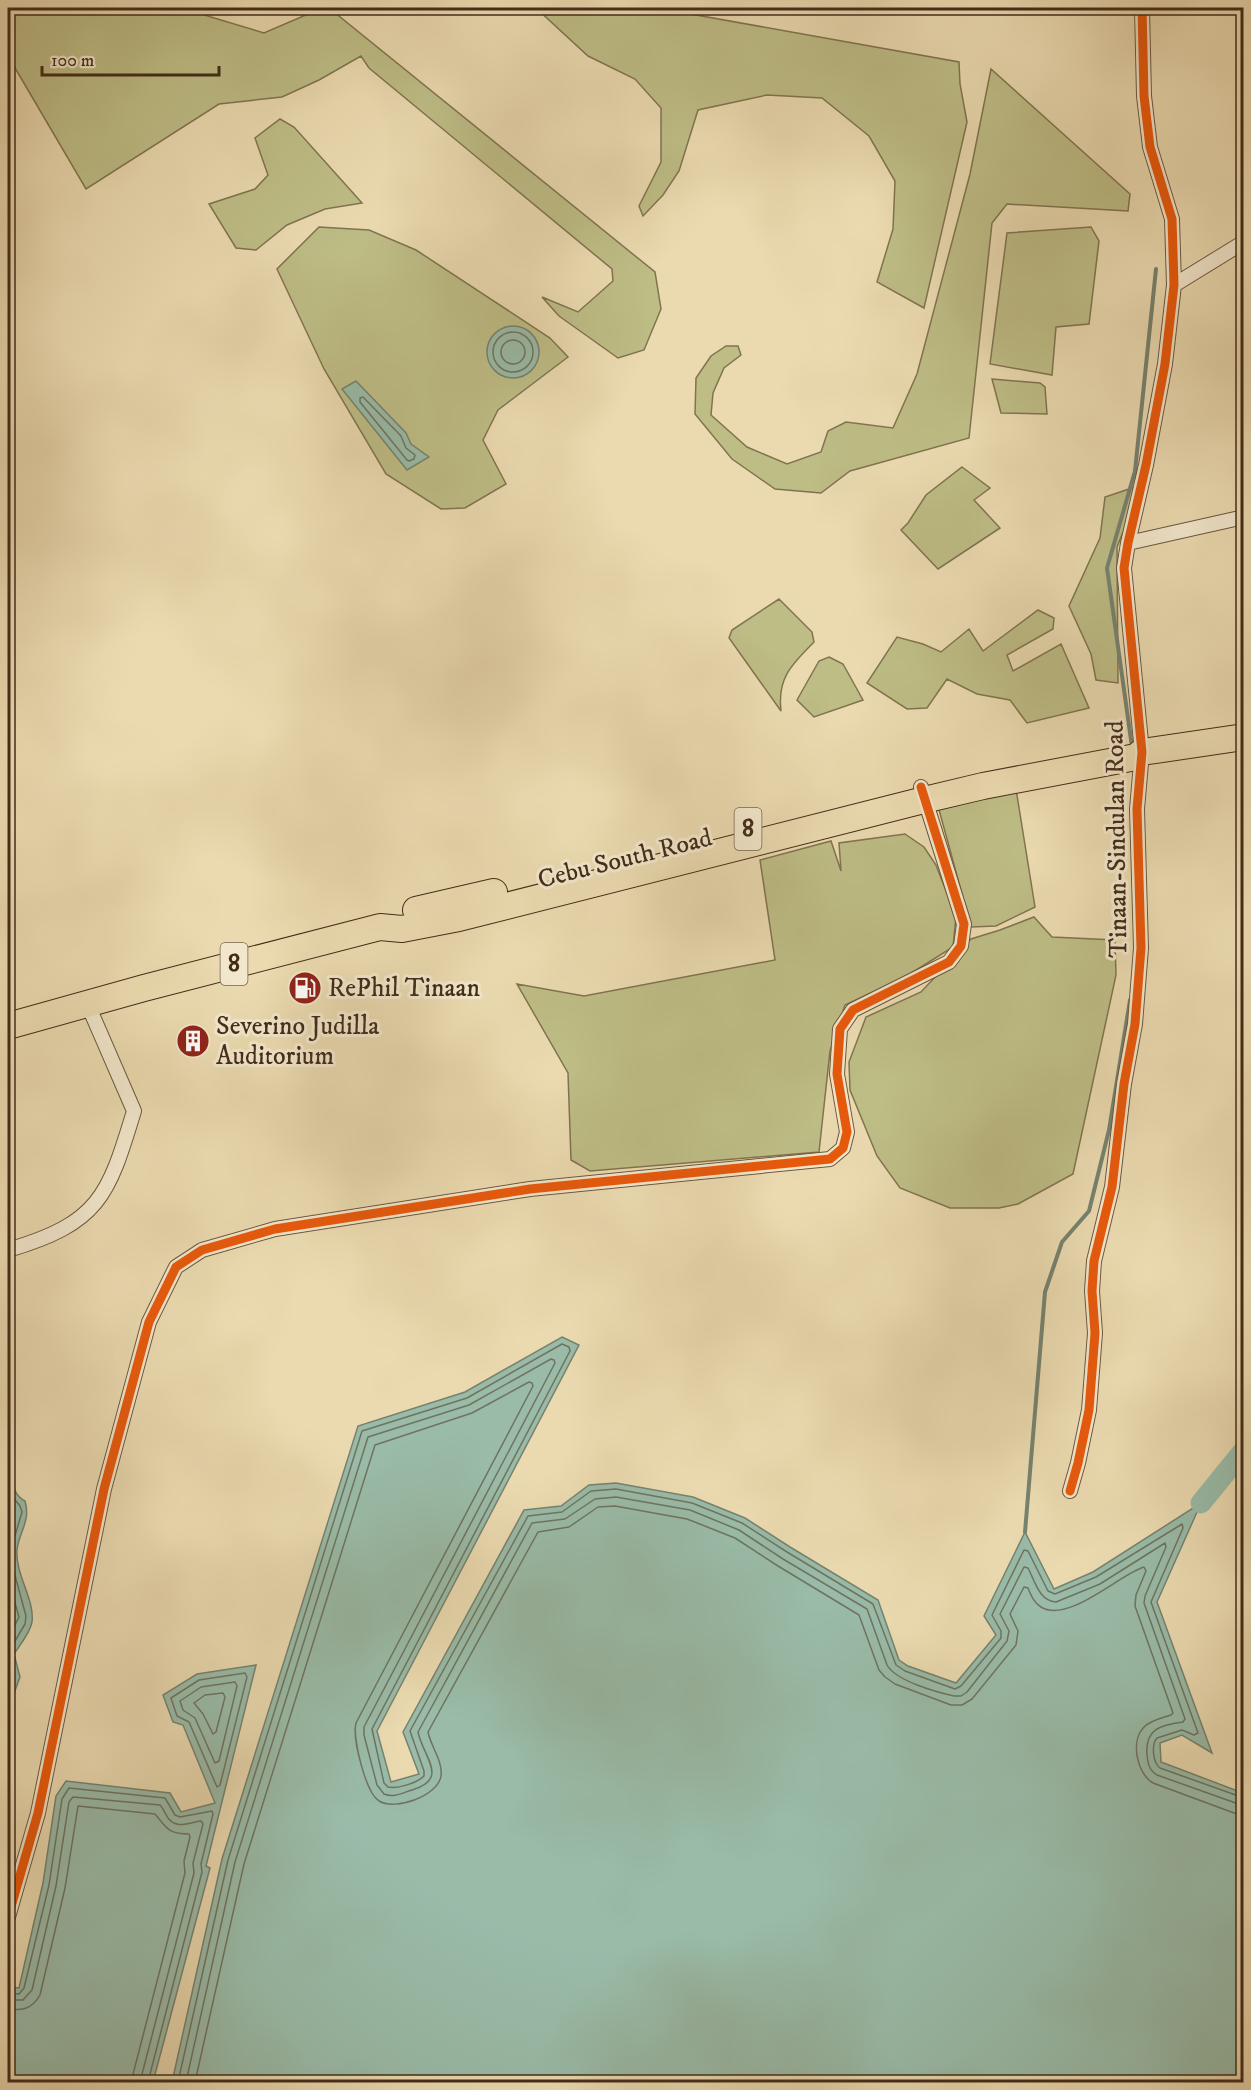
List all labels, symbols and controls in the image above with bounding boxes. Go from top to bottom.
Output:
scale bar [42,39,219,77]
text: 100 m [51,50,94,72]
street label: Tinaan-Sindulan Road [1098,720,1136,958]
road number: 8 [734,808,762,850]
street label: Cebu South Road [534,821,716,897]
road number: 8 [220,943,248,985]
fuel station icon: RePhil Tinaan [287,970,323,1006]
place label: RePhil Tinaan [328,972,481,1005]
place label: Severino Judilla Auditorium [216,1010,379,1073]
building icon: Severino Judilla Auditorium [175,1023,211,1059]

